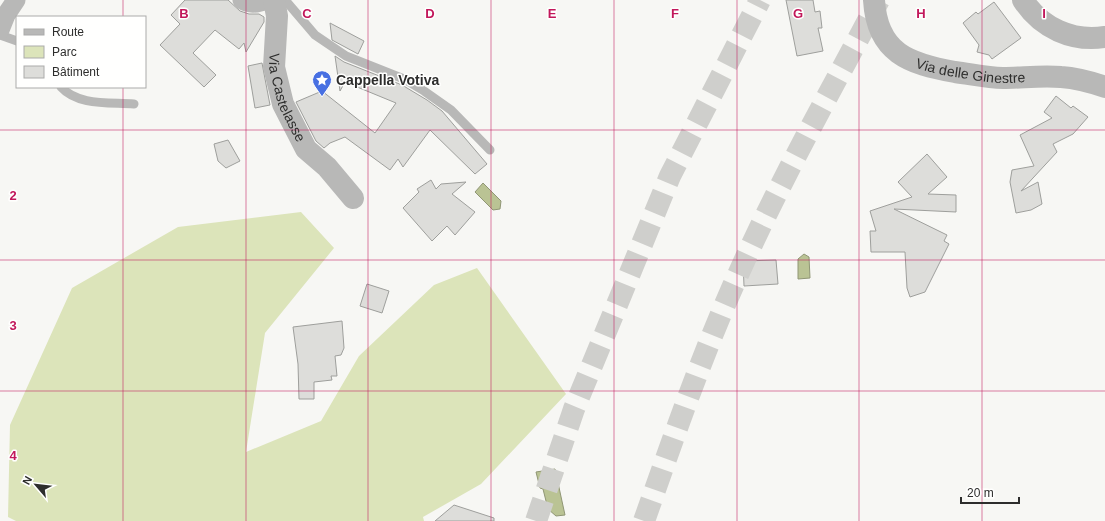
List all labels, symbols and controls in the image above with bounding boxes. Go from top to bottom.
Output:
text: B [179,6,189,21]
text: C [302,6,312,21]
text: D [425,6,435,21]
text: E [548,6,557,21]
text: F [671,6,679,21]
text: G [793,6,803,21]
text: H [916,6,926,21]
text: I [1042,6,1046,21]
legend [16,16,146,88]
text: Route [52,25,84,39]
text: Parc [52,45,77,59]
street label: Via Castelasse [266,53,309,144]
street label: Via delle Ginestre [914,55,1026,86]
text: Bâtiment [52,65,100,79]
place icon: Cappella Votiva [311,69,333,97]
place label: Cappella Votiva [336,72,439,88]
text: 2 [9,188,17,203]
text: 3 [9,318,17,333]
text: 4 [9,448,17,463]
north arrow [16,465,56,505]
text: N [20,474,34,487]
scale bar [961,479,1019,505]
text: 20 m [967,486,994,500]

